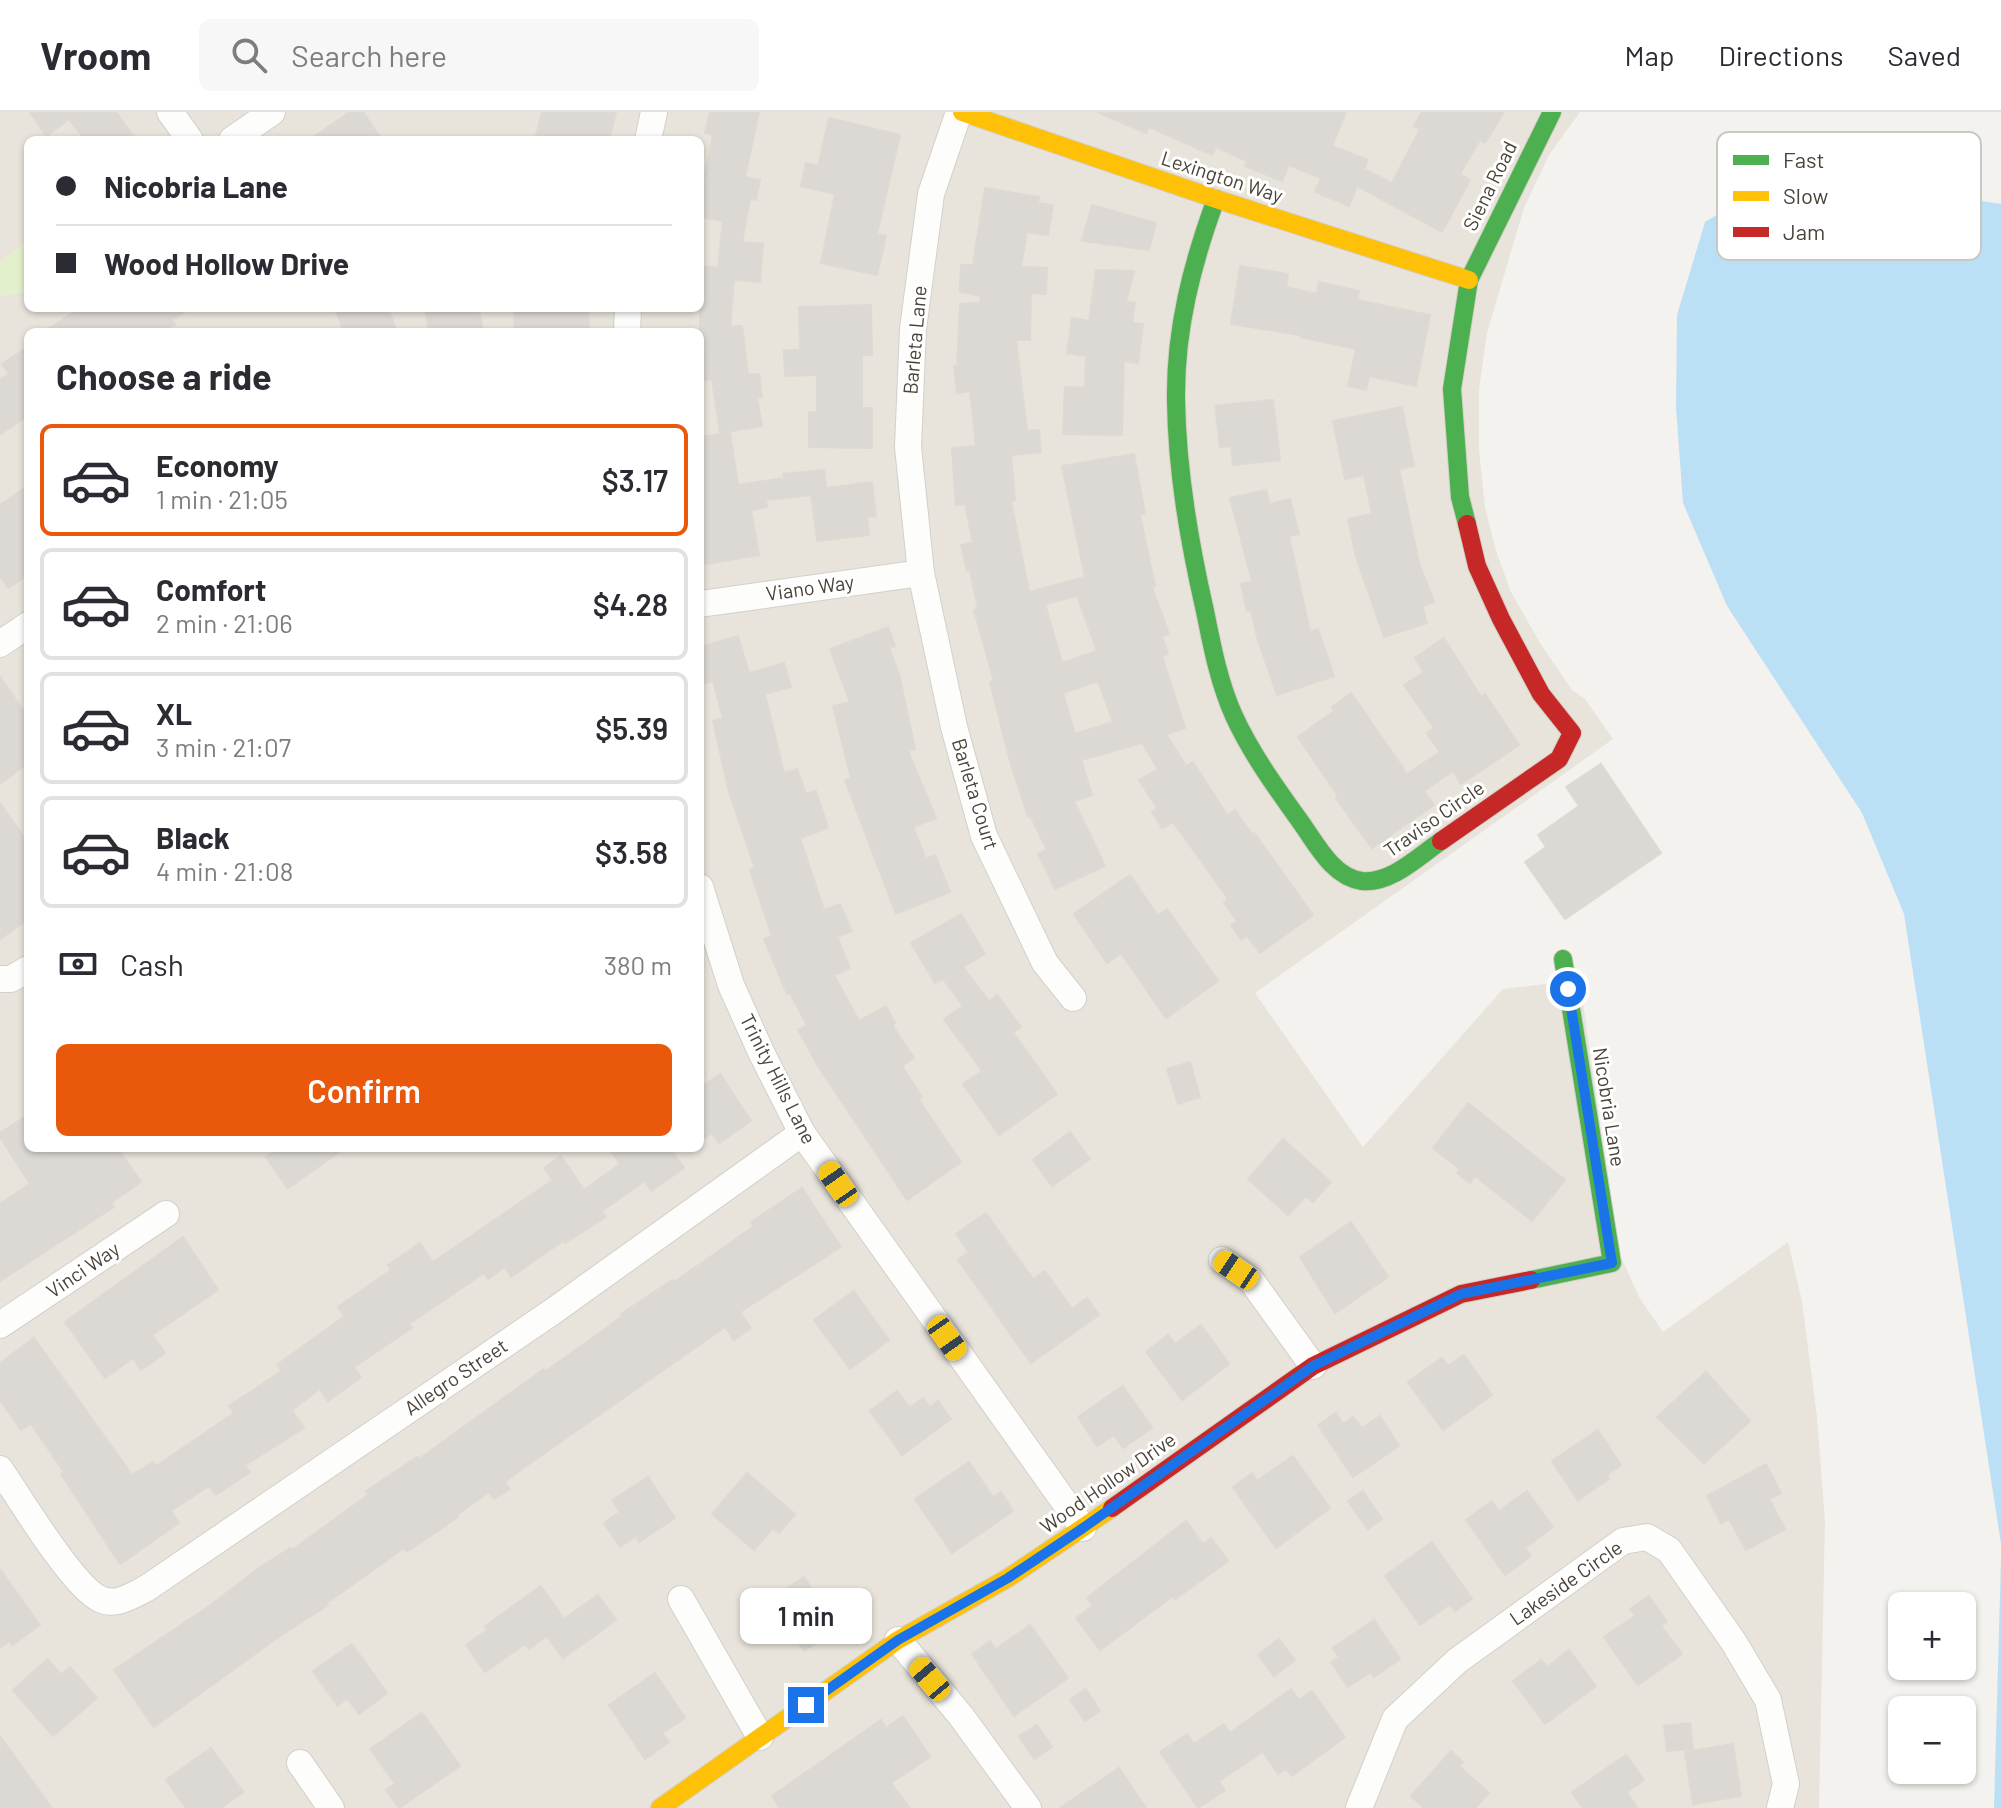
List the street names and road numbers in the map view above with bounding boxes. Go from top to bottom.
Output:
street label: Siena Road [1457,137,1521,234]
street label: Lexington Way [1158,145,1286,207]
street label: Barleta Lane [897,284,931,395]
street label: Viano Way [764,569,855,605]
street label: Barleta Court [948,735,1004,852]
street label: Traviso Circle [1379,775,1488,862]
street label: Trinity Hills Lane [736,1009,822,1148]
street label: Nicobria Lane [1589,1046,1631,1168]
street label: Vinci Way [41,1236,124,1302]
street label: Allegro Street [399,1333,512,1420]
street label: Wood Hollow Drive [1035,1426,1180,1538]
street label: Lakeside Circle [1504,1534,1626,1630]

